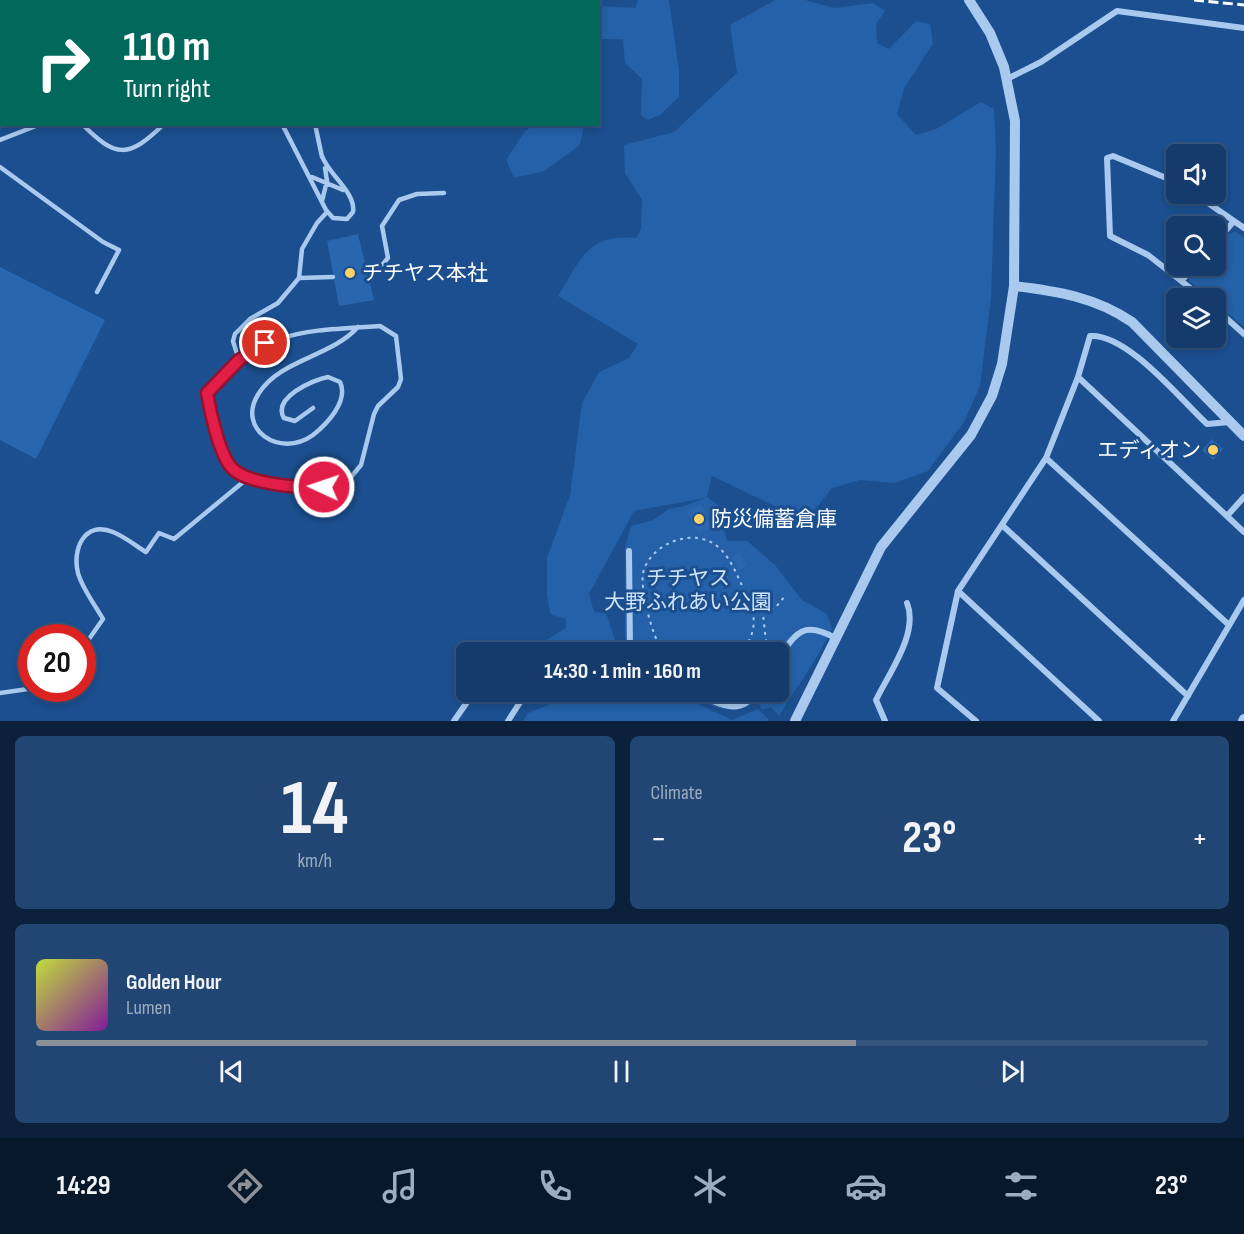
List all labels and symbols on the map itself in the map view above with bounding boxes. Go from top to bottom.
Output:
place label: チチヤス本社 [362,261,488,286]
marker: チチヤス本社 [343,266,357,280]
pin [239,317,290,368]
place label: エディオン [1097,438,1201,463]
marker: エディオン [1206,443,1220,457]
position arrow [292,455,356,519]
place label: 防災備蓄倉庫 [711,507,837,532]
marker: 防災備蓄倉庫 [692,512,706,526]
park label: チチヤス 大野ふれあい公園 [604,566,772,615]
speed limit sign: 20 [18,624,96,702]

